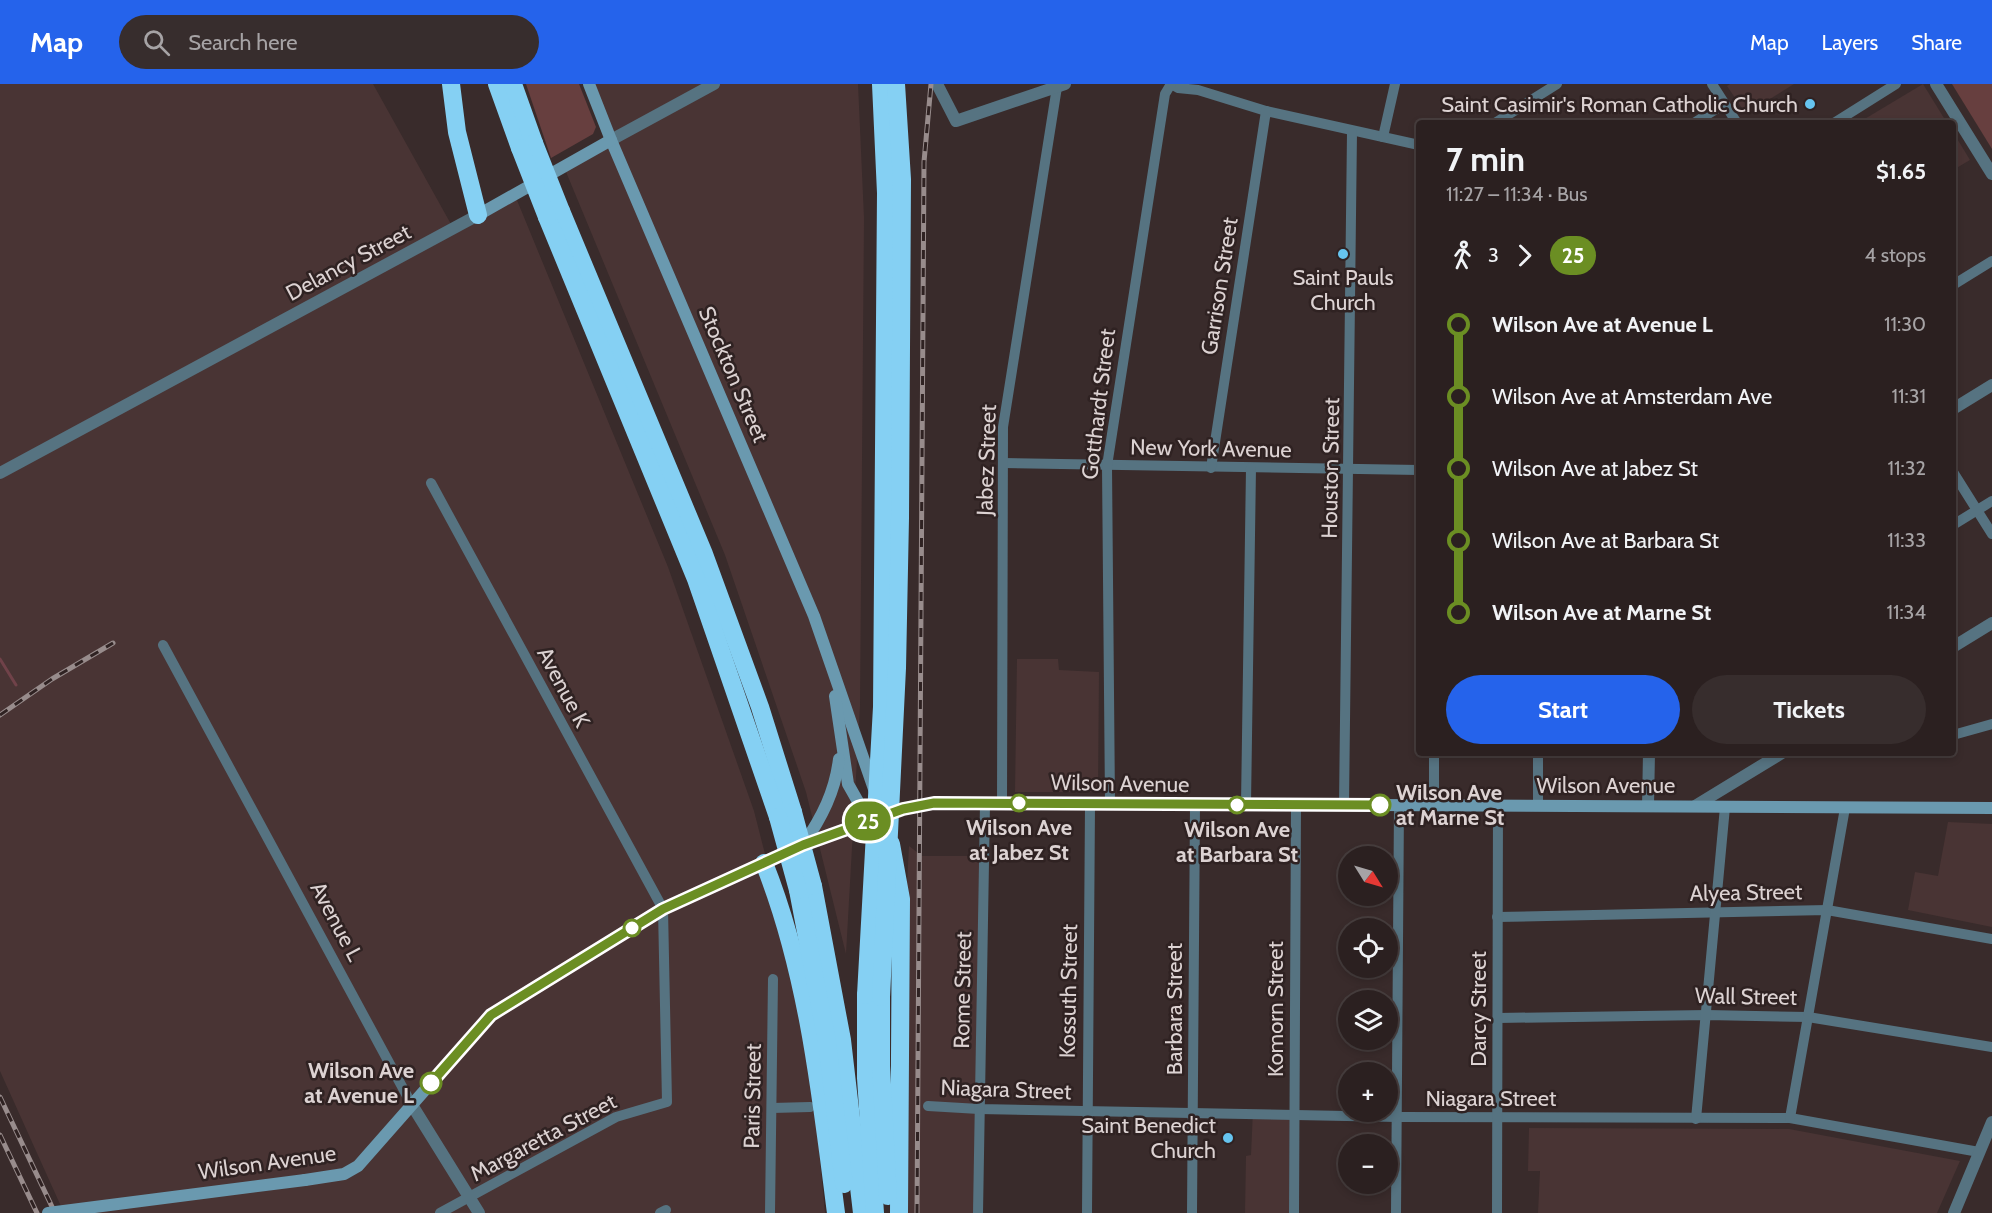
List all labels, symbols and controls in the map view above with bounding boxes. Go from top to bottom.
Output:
search box [119,15,539,69]
text: Map [30,25,83,59]
icon: search [140,26,173,59]
text: Search here [188,29,297,56]
text: Map [1750,30,1789,55]
text: Layers [1822,30,1878,55]
text: Share [1911,30,1962,55]
place label: Saint Casimir's Roman Catholic Church [1441,91,1798,118]
marker: Saint Casimir's Roman Catholic Church [1803,97,1817,111]
text: 7 min [1446,139,1525,179]
text: $1.65 [1876,158,1926,185]
text: 11:27 – 11:34 · Bus [1446,182,1588,206]
street label: Garrison Street [1195,215,1244,357]
street label: Delancy Street [281,218,416,307]
icon: walk [1446,239,1479,272]
icon: forward [1508,239,1541,272]
text: 3 [1488,243,1499,267]
text: 25 [1562,243,1584,268]
text: 4 stops [1865,243,1926,267]
marker: Saint Pauls Church [1336,247,1350,261]
place label: Saint Pauls Church [1292,264,1394,316]
street label: Stockton Street [693,302,775,447]
text: Wilson Ave at Avenue L [1492,311,1713,338]
text: 11:30 [1884,312,1926,336]
street label: Gotthardt Street [1076,327,1121,481]
text: Wilson Ave at Amsterdam Ave [1492,383,1772,410]
text: 11:31 [1891,384,1926,408]
street label: Houston Street [1316,397,1345,539]
street label: Jabez Street [971,403,1002,517]
street label: New York Avenue [1130,434,1292,463]
text: Wilson Ave at Jabez St [1492,455,1698,482]
text: 11:32 [1888,456,1926,480]
text: Wilson Ave at Barbara St [1492,527,1719,554]
text: 11:33 [1887,528,1926,552]
text: Wilson Ave at Marne St [1492,599,1711,626]
text: 11:34 [1886,600,1926,624]
street label: Avenue K [531,642,596,733]
button: Start [1446,675,1680,744]
button: Tickets [1692,675,1926,744]
street label: Wilson Avenue [1050,769,1190,798]
street label: Wilson Avenue [1537,772,1675,799]
place label: Wilson Ave at Marne St [1396,779,1505,831]
marker: Wilson Ave at Jabez St [1010,794,1028,812]
marker: Wilson Ave at Marne St [1369,794,1391,816]
marker: Wilson Ave at Barbara St [1228,796,1246,814]
line badge: 25 [841,802,895,840]
text: 25 [857,809,879,834]
place label: Wilson Ave at Jabez St [966,814,1072,866]
place label: Wilson Ave at Barbara St [1176,816,1298,868]
north arrow [1338,846,1398,906]
map controls [1338,846,1398,1194]
street label: Avenue L [305,877,369,965]
street label: Alyea Street [1689,878,1803,907]
button: locate [1338,918,1398,978]
unlabelled marker [623,919,641,937]
street label: Kossuth Street [1054,923,1083,1058]
street label: Rome Street [948,931,977,1049]
street label: Komorn Street [1262,940,1289,1077]
street label: Barbara Street [1161,942,1188,1075]
street label: Darcy Street [1465,951,1492,1067]
street label: Wall Street [1695,982,1798,1011]
button: layers [1338,990,1398,1050]
street label: Paris Street [738,1043,767,1149]
place label: Wilson Ave at Avenue L [304,1057,414,1109]
button: + [1338,1062,1398,1122]
marker: Wilson Ave at Avenue L [420,1072,442,1094]
street label: Niagara Street [940,1074,1072,1105]
street label: Niagara Street [1426,1085,1557,1112]
street label: Margaretta Street [466,1087,621,1187]
place label: Saint Benedict Church [1081,1112,1217,1164]
marker: Saint Benedict Church [1221,1131,1235,1145]
button: − [1338,1134,1398,1194]
street label: Wilson Avenue [196,1139,338,1186]

